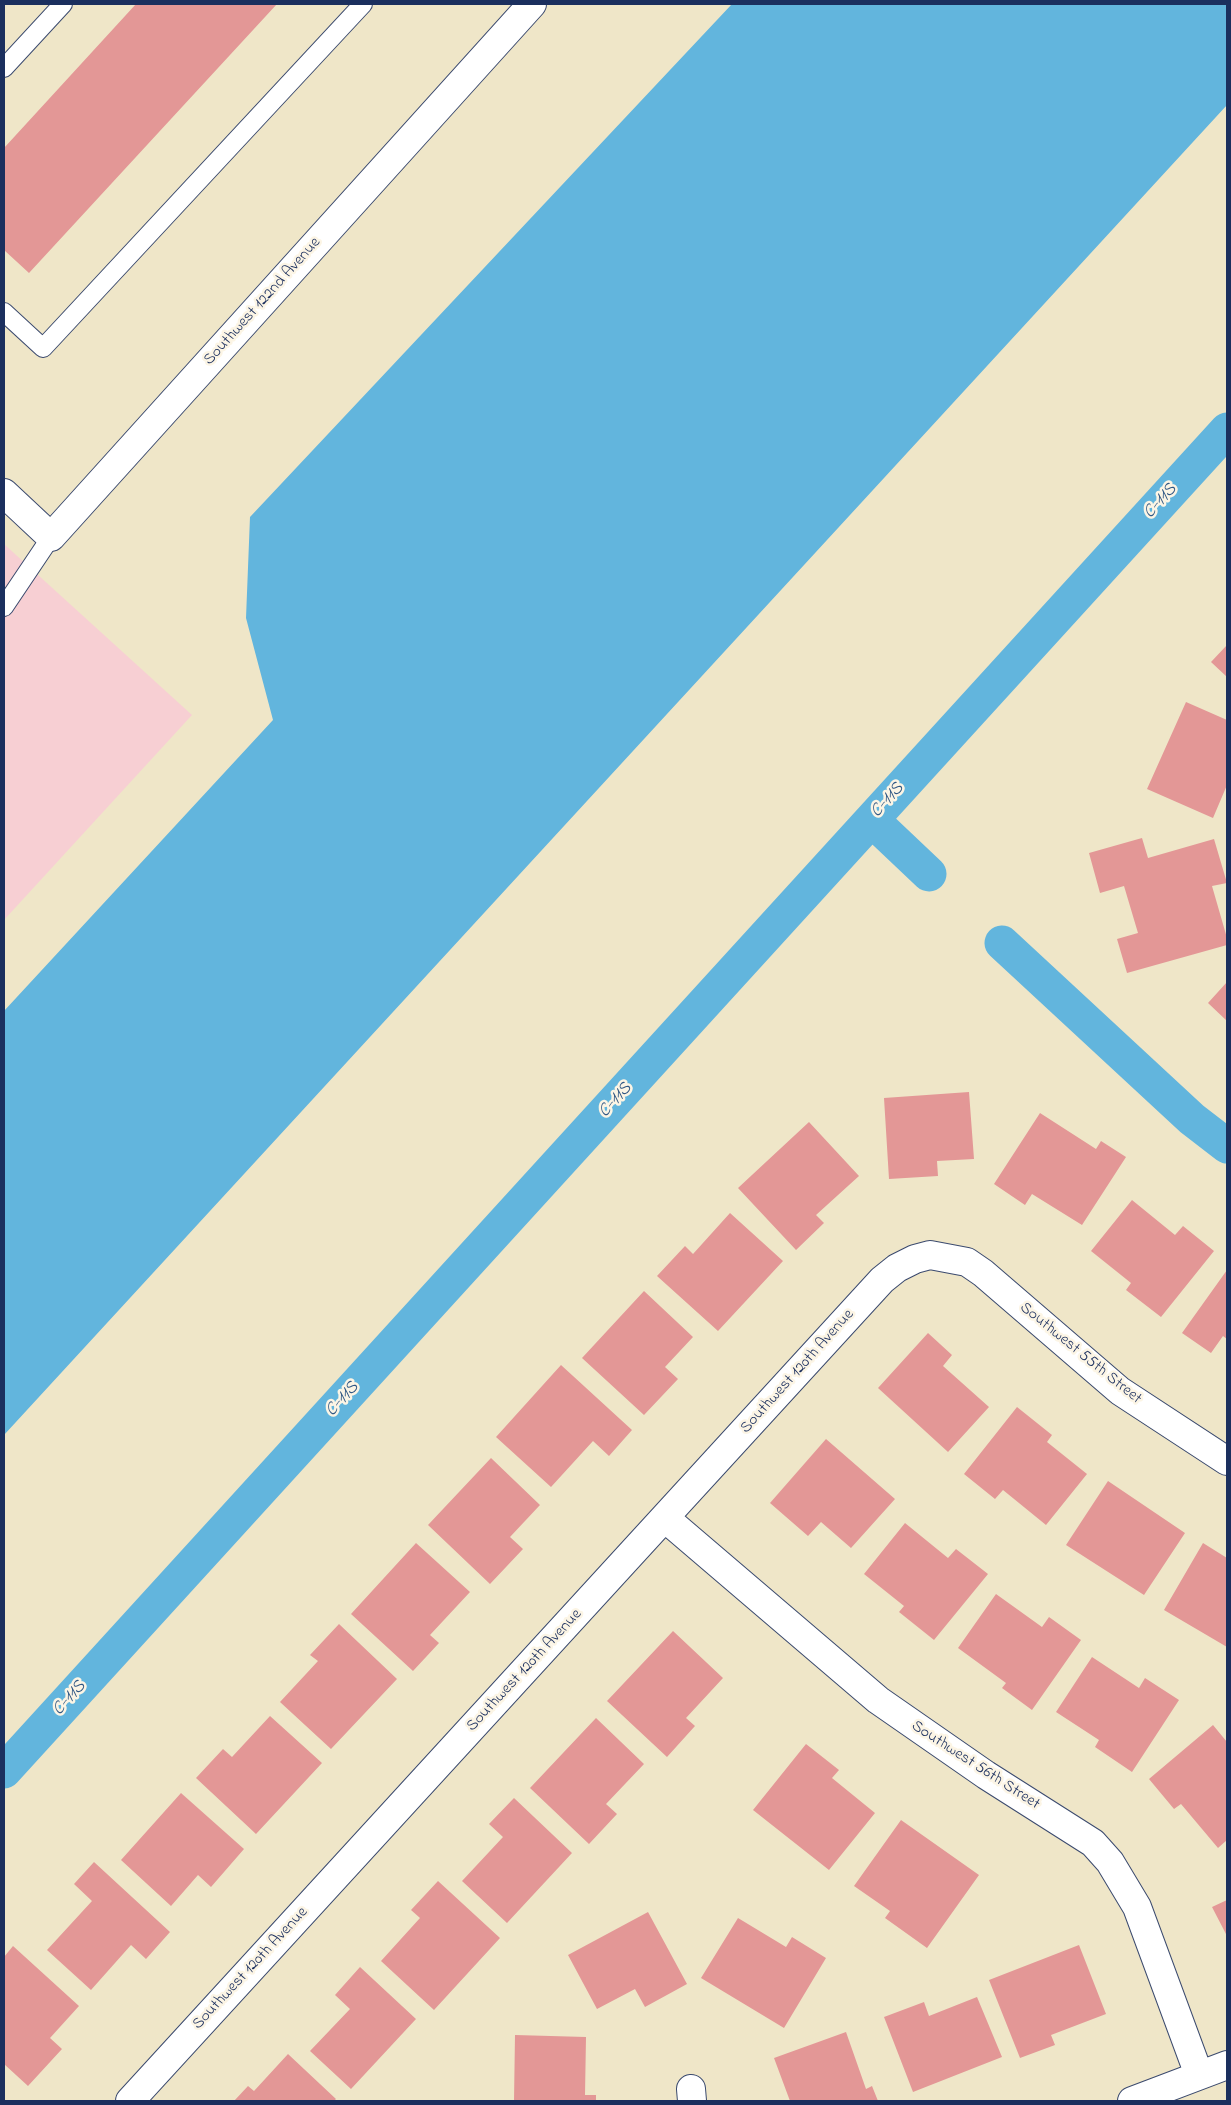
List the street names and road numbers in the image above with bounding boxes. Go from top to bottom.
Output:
street label: Southwest 122nd Avenue [200,234,326,370]
street label: Southwest 55th Street [1015,1299,1145,1409]
street label: Southwest 120th Avenue [737,1306,859,1438]
street label: Southwest 120th Avenue [463,1606,587,1736]
street label: Southwest 56th Street [907,1717,1043,1815]
street label: Southwest 120th Avenue [189,1904,313,2034]

